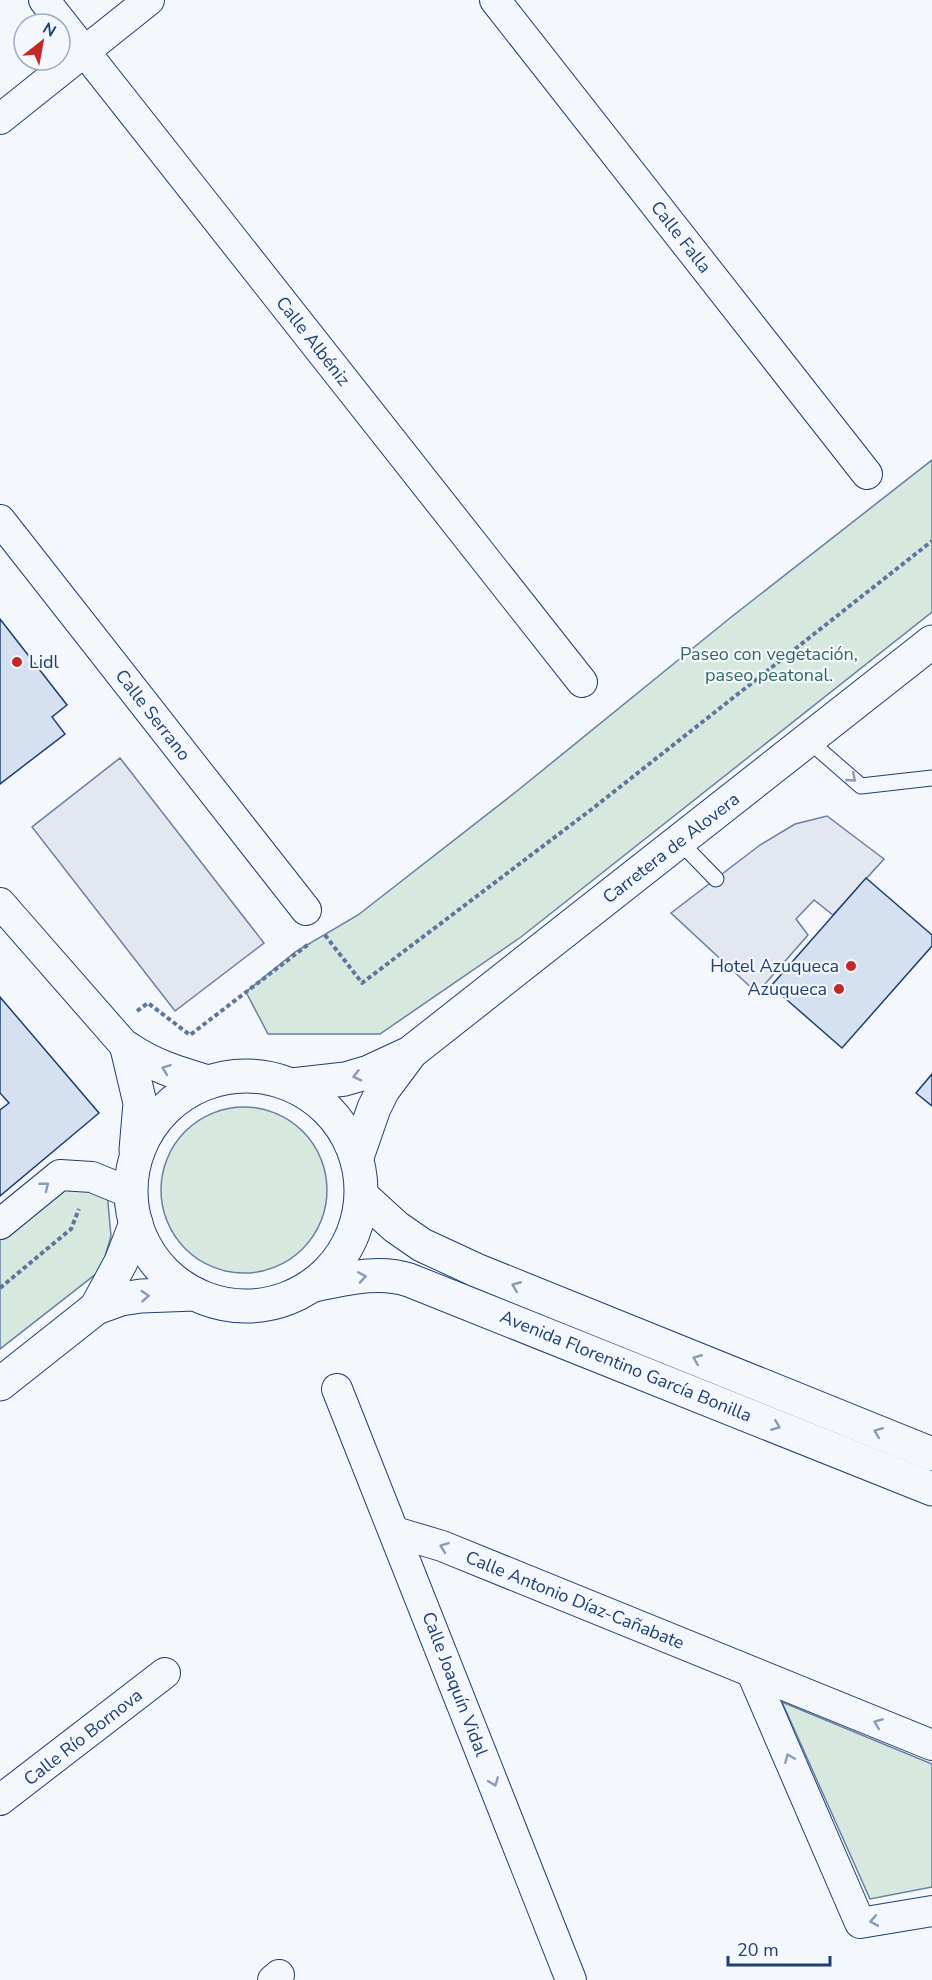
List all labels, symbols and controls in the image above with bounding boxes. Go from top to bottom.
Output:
north arrow [12,12,72,72]
text: N [38,17,60,43]
street label: Calle Falla [645,196,717,278]
street label: Calle Albéniz [270,291,356,391]
park label: Paseo con vegetación, paseo peatonal. [680,642,858,687]
place label: Lidl [29,650,59,674]
marker: Lidl [10,655,24,669]
street label: Calle Serrano [110,665,196,765]
one-way arrow [845,771,856,782]
street label: Carretera de Alovera [598,787,744,909]
place label: Hotel Azuqueca [710,954,839,978]
marker: Hotel Azuqueca [844,959,858,973]
place label: Azuqueca [747,977,827,1001]
marker: Azuqueca [832,982,846,996]
one-way arrow [161,1064,172,1077]
one-way arrow [352,1068,362,1081]
one-way arrow [38,1183,49,1194]
one-way arrow [357,1271,366,1283]
one-way arrow [511,1281,522,1293]
one-way arrow [140,1290,149,1303]
street label: Avenida Florentino García Bonilla [497,1304,755,1428]
one-way arrow [692,1354,703,1366]
one-way arrow [769,1419,780,1431]
one-way arrow [873,1427,884,1439]
one-way arrow [439,1542,450,1555]
street label: Calle Antonio Díaz-Cañabate [462,1545,688,1655]
street label: Calle Joaquín Vidal [416,1608,494,1760]
street label: Calle Río Bornova [19,1683,147,1791]
one-way arrow [873,1718,884,1731]
one-way arrow [784,1753,796,1764]
one-way arrow [486,1776,499,1787]
one-way arrow [870,1914,880,1927]
scale bar [728,1929,830,1967]
text: 20 m [737,1938,779,1962]

